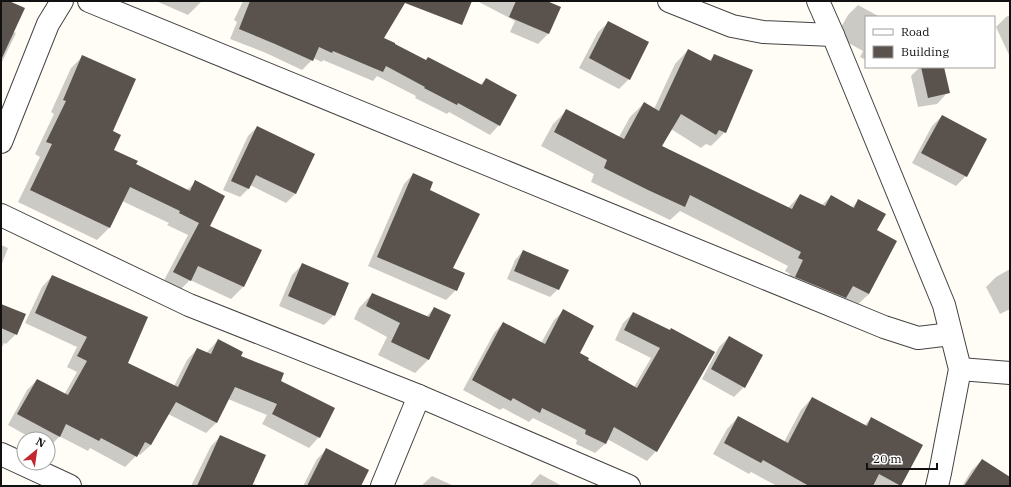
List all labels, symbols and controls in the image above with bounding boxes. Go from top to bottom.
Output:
legend [865,16,995,68]
text: Road [901,24,930,39]
text: Building [901,44,949,59]
north arrow [16,431,56,471]
text: N [34,434,48,451]
scale bar [867,445,937,471]
text: 20 m [873,451,902,466]

